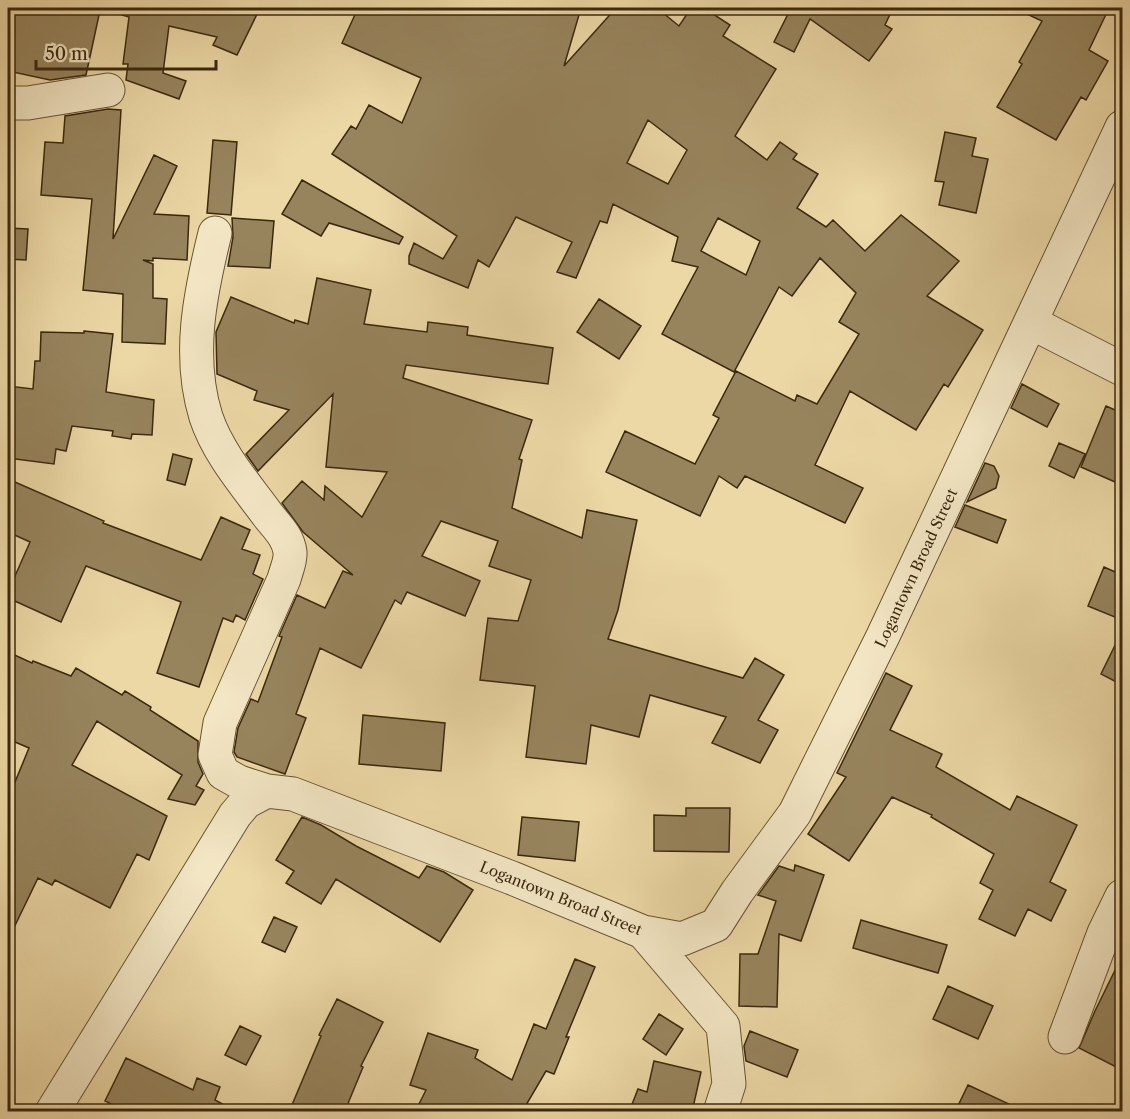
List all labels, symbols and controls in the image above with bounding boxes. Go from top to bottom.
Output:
scale bar [36,33,216,71]
text: 50 m [45,43,88,65]
street label: Logantown Broad Street [871,485,962,651]
street label: Logantown Broad Street [477,857,646,940]

